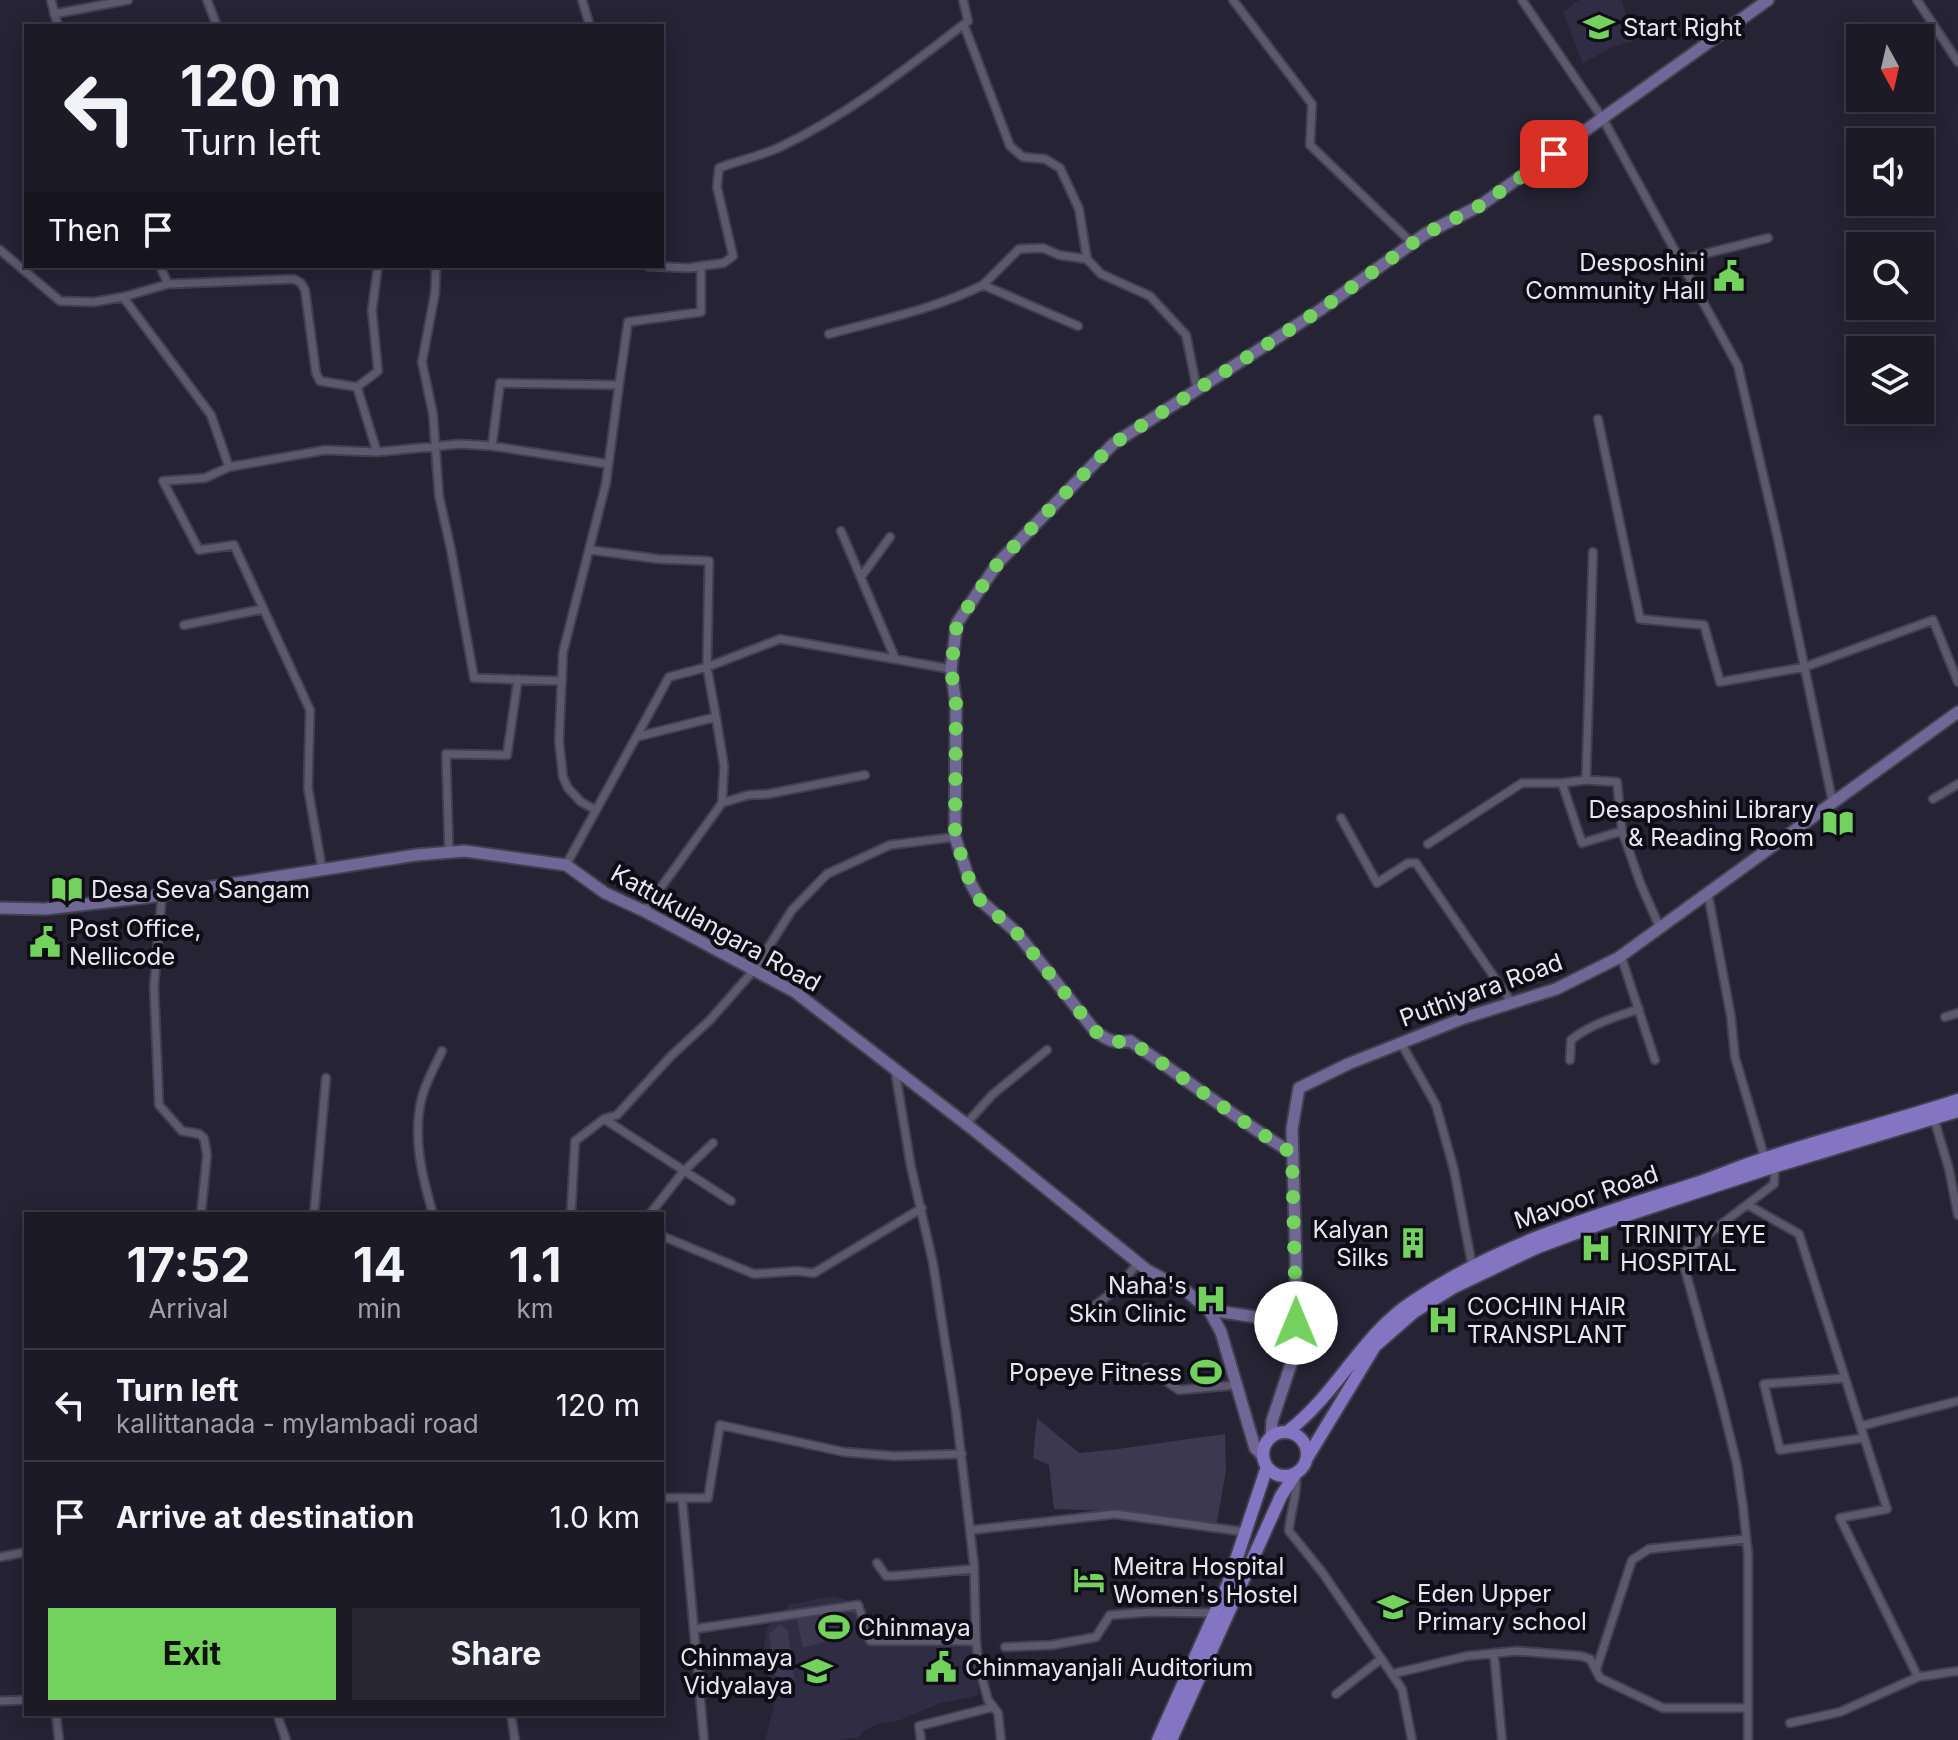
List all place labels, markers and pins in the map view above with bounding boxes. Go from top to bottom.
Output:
school or university icon: Start Right [1582,10,1616,44]
place label: Start Right [1623,13,1742,42]
pin [1520,120,1588,188]
place label: Desposhini Community Hall [1525,248,1705,305]
public building icon: Desposhini Community Hall [1712,259,1746,293]
place label: Desaposhini Library & Reading Room [1589,795,1814,852]
library icon: Desaposhini Library & Reading Room [1821,806,1855,840]
library icon: Desa Seva Sangam [50,872,84,906]
place label: Desa Seva Sangam [91,875,310,904]
place label: Post Office, Nellicode [69,914,201,971]
public building icon: Post Office, Nellicode [28,925,62,959]
place label: Kalyan Silks [1312,1215,1389,1272]
place label: TRINITY EYE HOSPITAL [1620,1220,1766,1277]
building icon: Kalyan Silks [1396,1226,1430,1260]
hospital icon: TRINITY EYE HOSPITAL [1579,1231,1613,1265]
place label: Naha's Skin Clinic [1069,1271,1187,1328]
hospital icon: Naha's Skin Clinic [1194,1282,1228,1316]
place label: COCHIN HAIR TRANSPLANT [1467,1292,1627,1349]
hospital icon: COCHIN HAIR TRANSPLANT [1426,1303,1460,1337]
sports icon: Popeye Fitness [1189,1355,1223,1389]
place label: Popeye Fitness [1009,1358,1182,1387]
place label: Meitra Hospital Women's Hostel [1113,1552,1298,1609]
hotel icon: Meitra Hospital Women's Hostel [1072,1563,1106,1597]
place label: Eden Upper Primary school [1417,1579,1587,1636]
school or university icon: Eden Upper Primary school [1376,1590,1410,1624]
sports icon: Chinmaya [817,1610,851,1644]
place label: Chinmaya [858,1613,971,1642]
place label: Chinmaya Vidyalaya [680,1643,793,1700]
public building icon: Chinmayanjali Auditorium [924,1650,958,1684]
place label: Chinmayanjali Auditorium [965,1653,1253,1682]
school or university icon: Chinmaya Vidyalaya [800,1654,834,1688]

